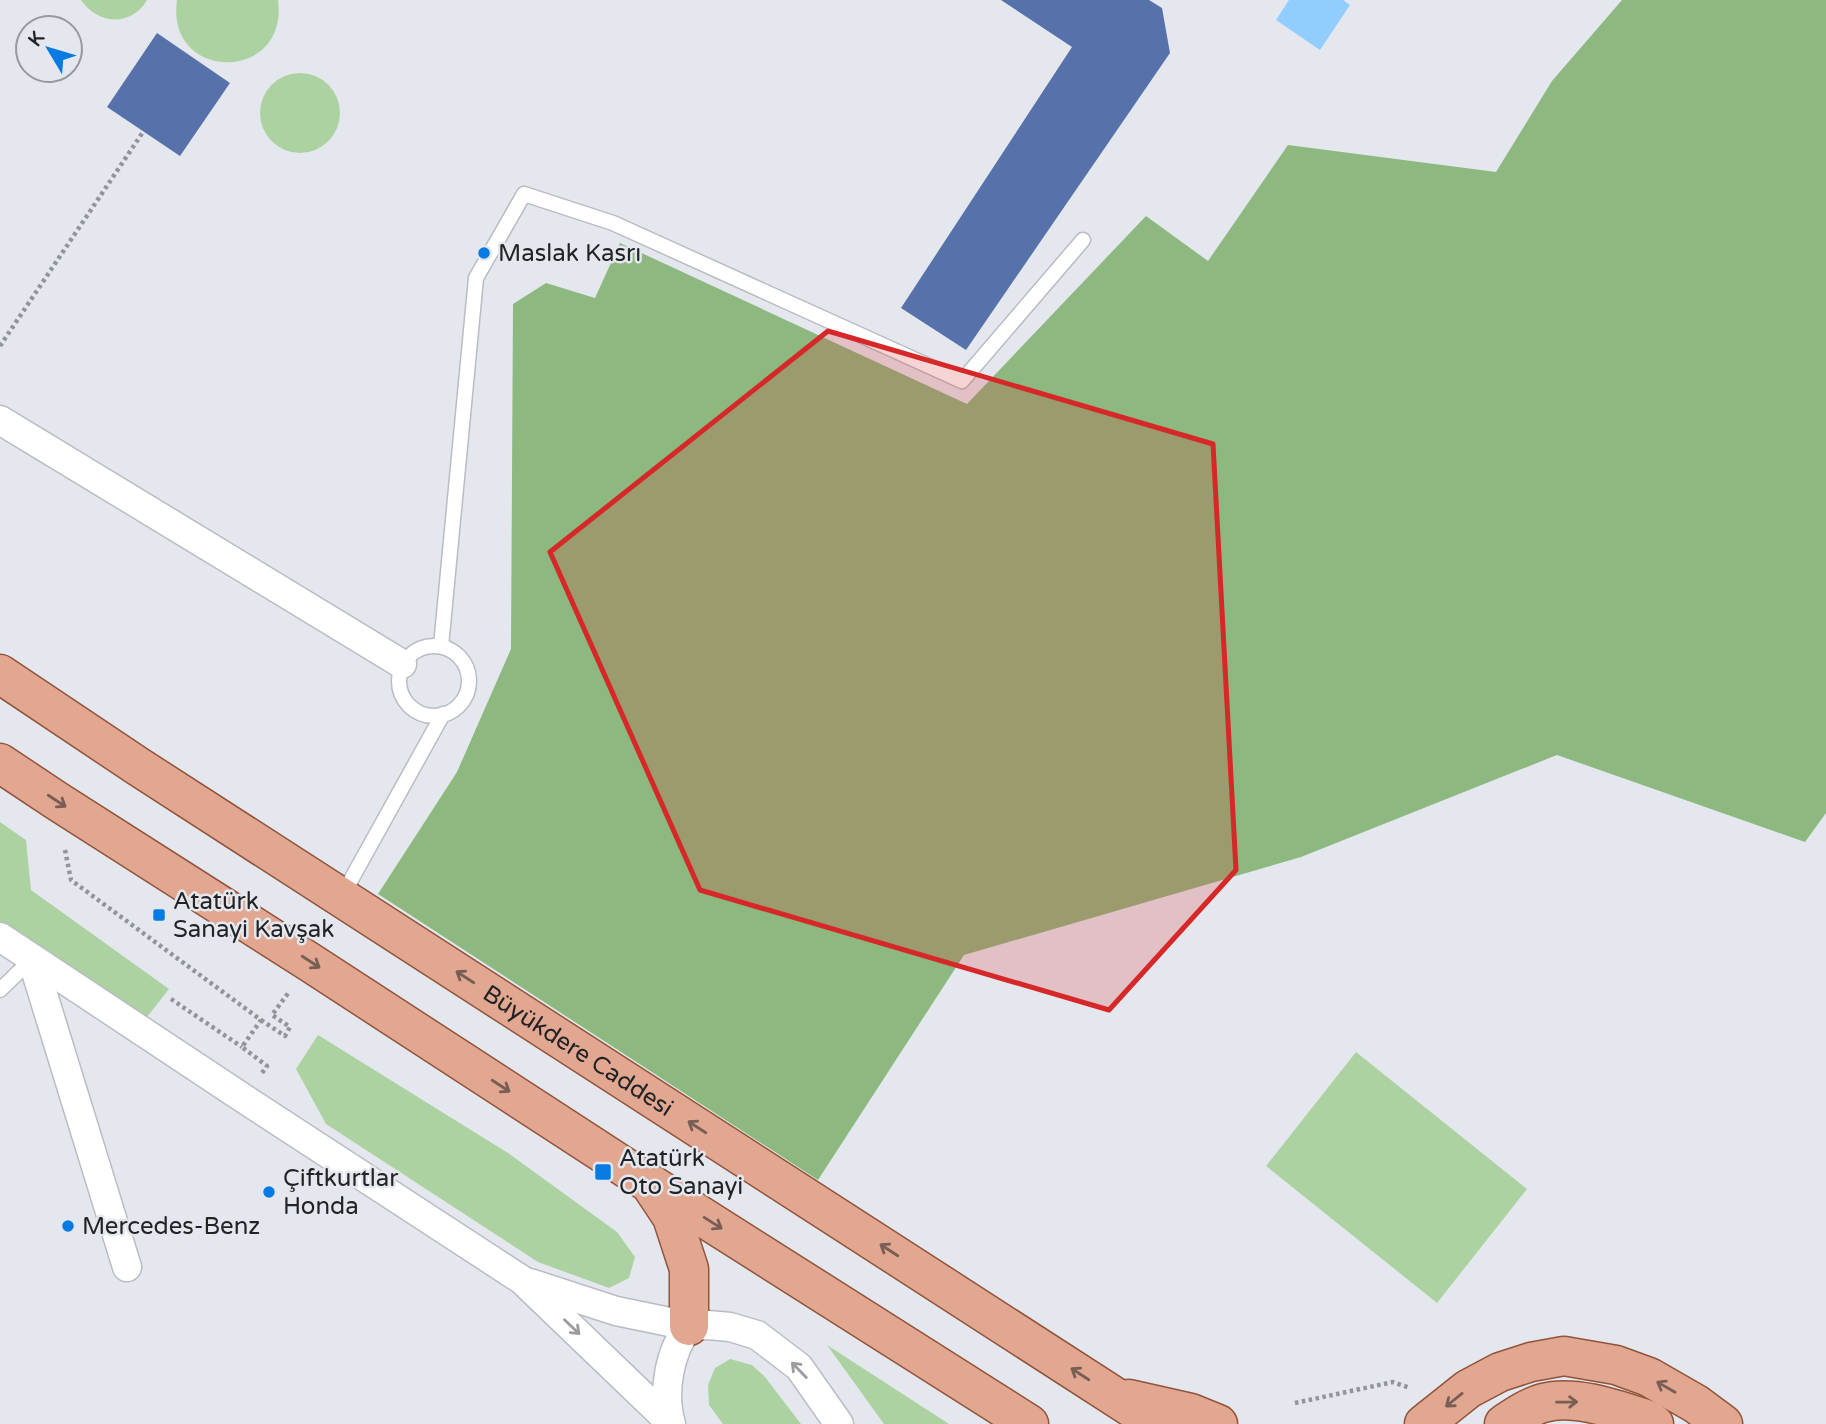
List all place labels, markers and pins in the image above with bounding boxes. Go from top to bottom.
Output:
place label: Maslak Kasrı [498,239,641,268]
marker: Maslak Kasrı [476,245,492,261]
place label: Atatürk Sanayi Kavşak [173,887,334,944]
marker: Atatürk Sanayi Kavşak [151,907,167,923]
place label: Atatürk Oto Sanayi [619,1144,743,1201]
marker: Atatürk Oto Sanayi [593,1162,613,1182]
place label: Çiftkurtlar Honda [283,1164,399,1221]
marker: Çiftkurtlar Honda [261,1184,277,1200]
place label: Mercedes-Benz [82,1212,260,1241]
marker: Mercedes-Benz [60,1218,76,1234]

